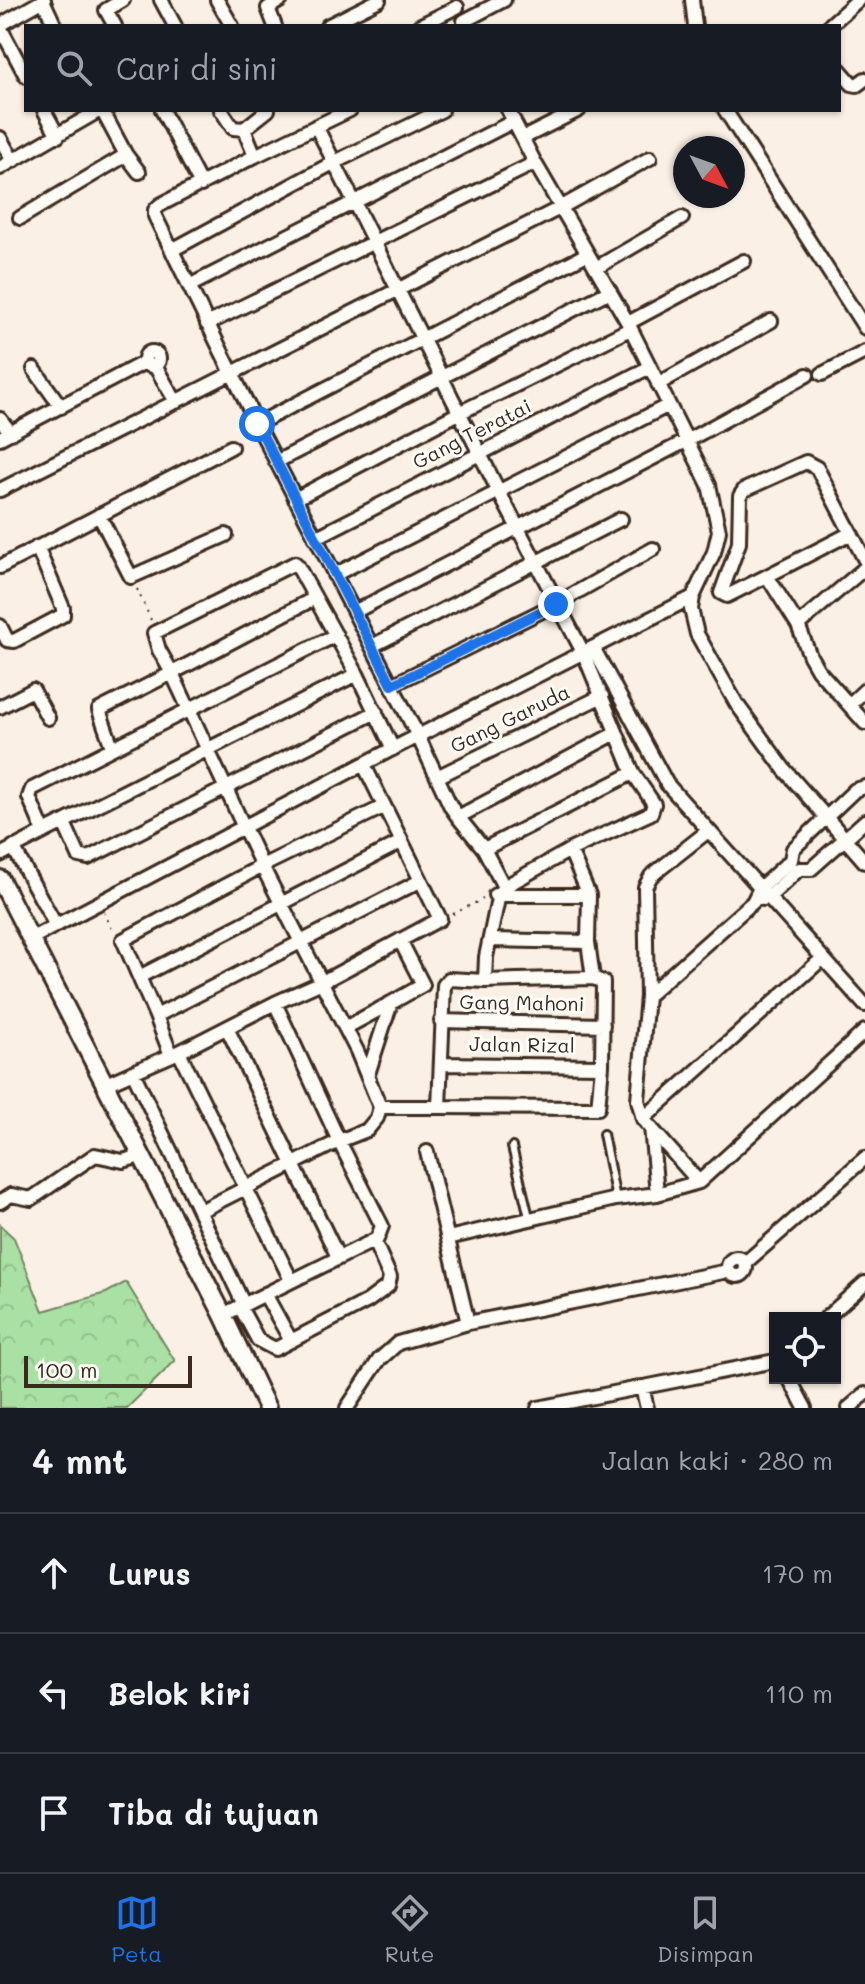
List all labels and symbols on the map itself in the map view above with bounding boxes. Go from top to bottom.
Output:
north arrow [673,136,745,208]
street label: Gang Teratai [408,392,535,474]
route start [239,406,275,442]
route end [538,586,574,622]
street label: Gang Garuda [446,678,574,758]
street label: Gang Mahoni [459,988,585,1016]
street label: Jalan Rizal [469,1030,575,1058]
scale bar [24,1352,192,1388]

